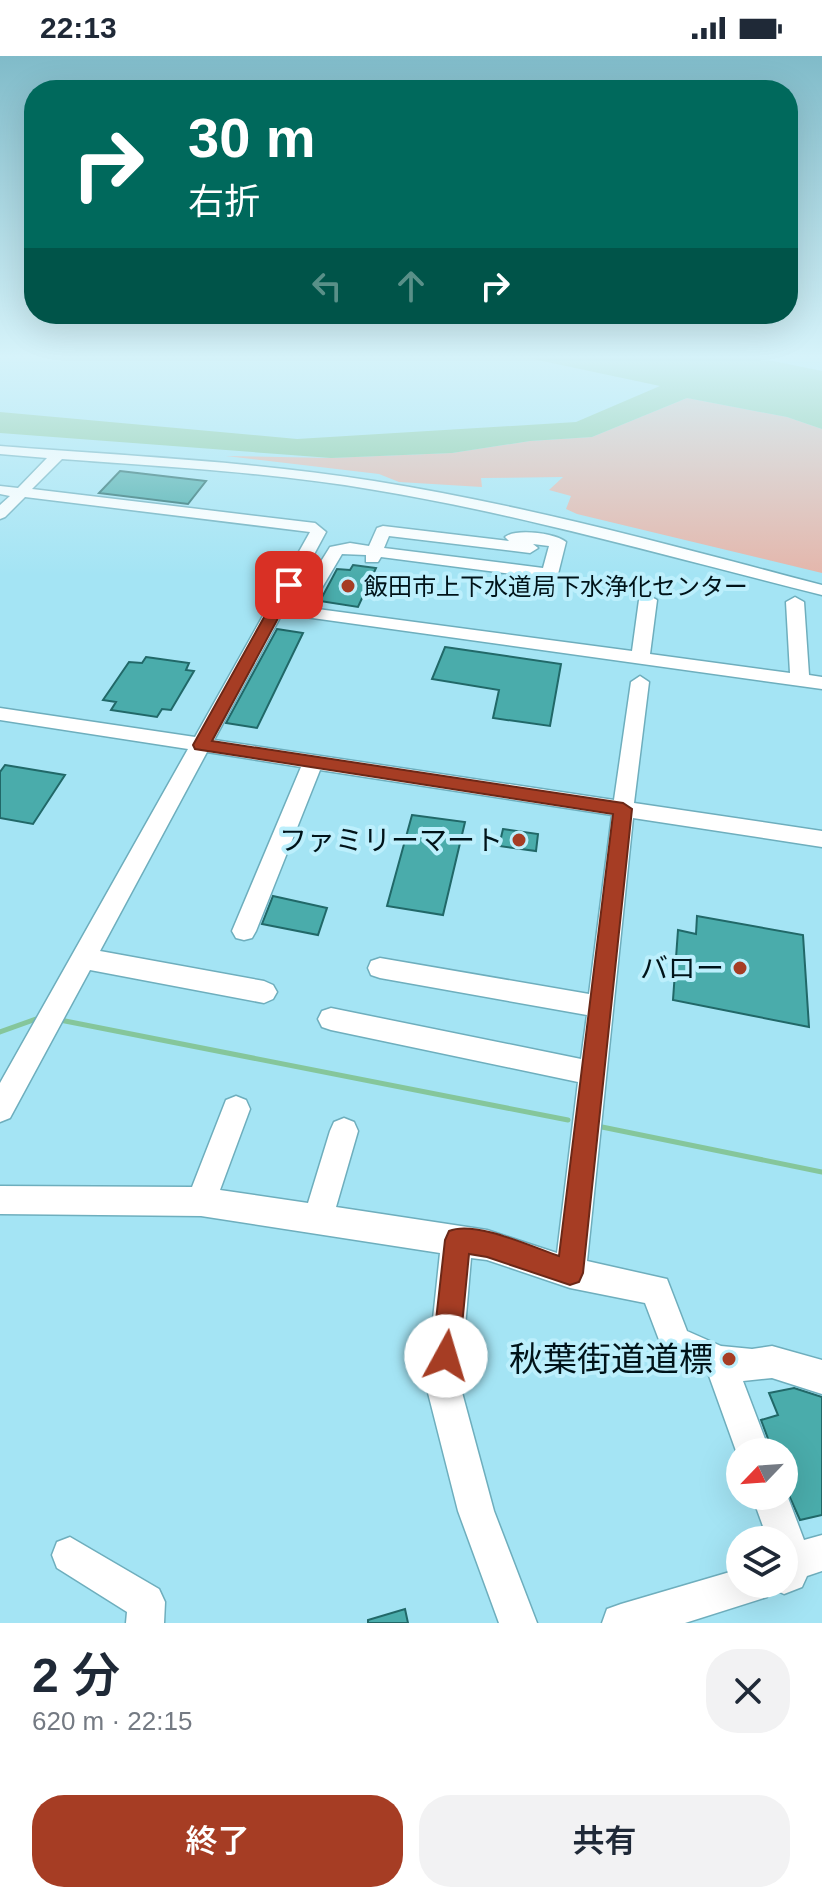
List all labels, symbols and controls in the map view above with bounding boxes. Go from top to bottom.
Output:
text: 22:13 [40,11,117,44]
text: 30 m [188,106,316,169]
icon: right [56,112,160,216]
text: 右折 [188,181,260,222]
icon: left [305,264,349,308]
icon: ahead [389,264,433,308]
icon: right [473,264,517,308]
pin [255,551,323,619]
icon: arrive [267,563,311,607]
place label: 飯田市上下水道局下水浄化センター [364,573,748,600]
marker: 飯田市上下水道局下水浄化センター [339,577,357,595]
place label: ファミリーマート [279,825,503,856]
marker: ファミリーマート [510,831,528,849]
place label: バロー [640,953,724,984]
marker: バロー [731,959,749,977]
position arrow [404,1314,488,1398]
place label: 秋葉街道道標 [509,1340,713,1378]
marker: 秋葉街道道標 [720,1350,738,1368]
north arrow [726,1438,798,1510]
map controls [726,1438,798,1598]
button: layers [726,1526,798,1598]
text: 2 分 [32,1649,120,1702]
button: close [706,1649,790,1733]
text: 620 m · 22:15 [32,1706,192,1736]
button: 終了 [32,1795,403,1887]
button: 共有 [419,1795,790,1887]

